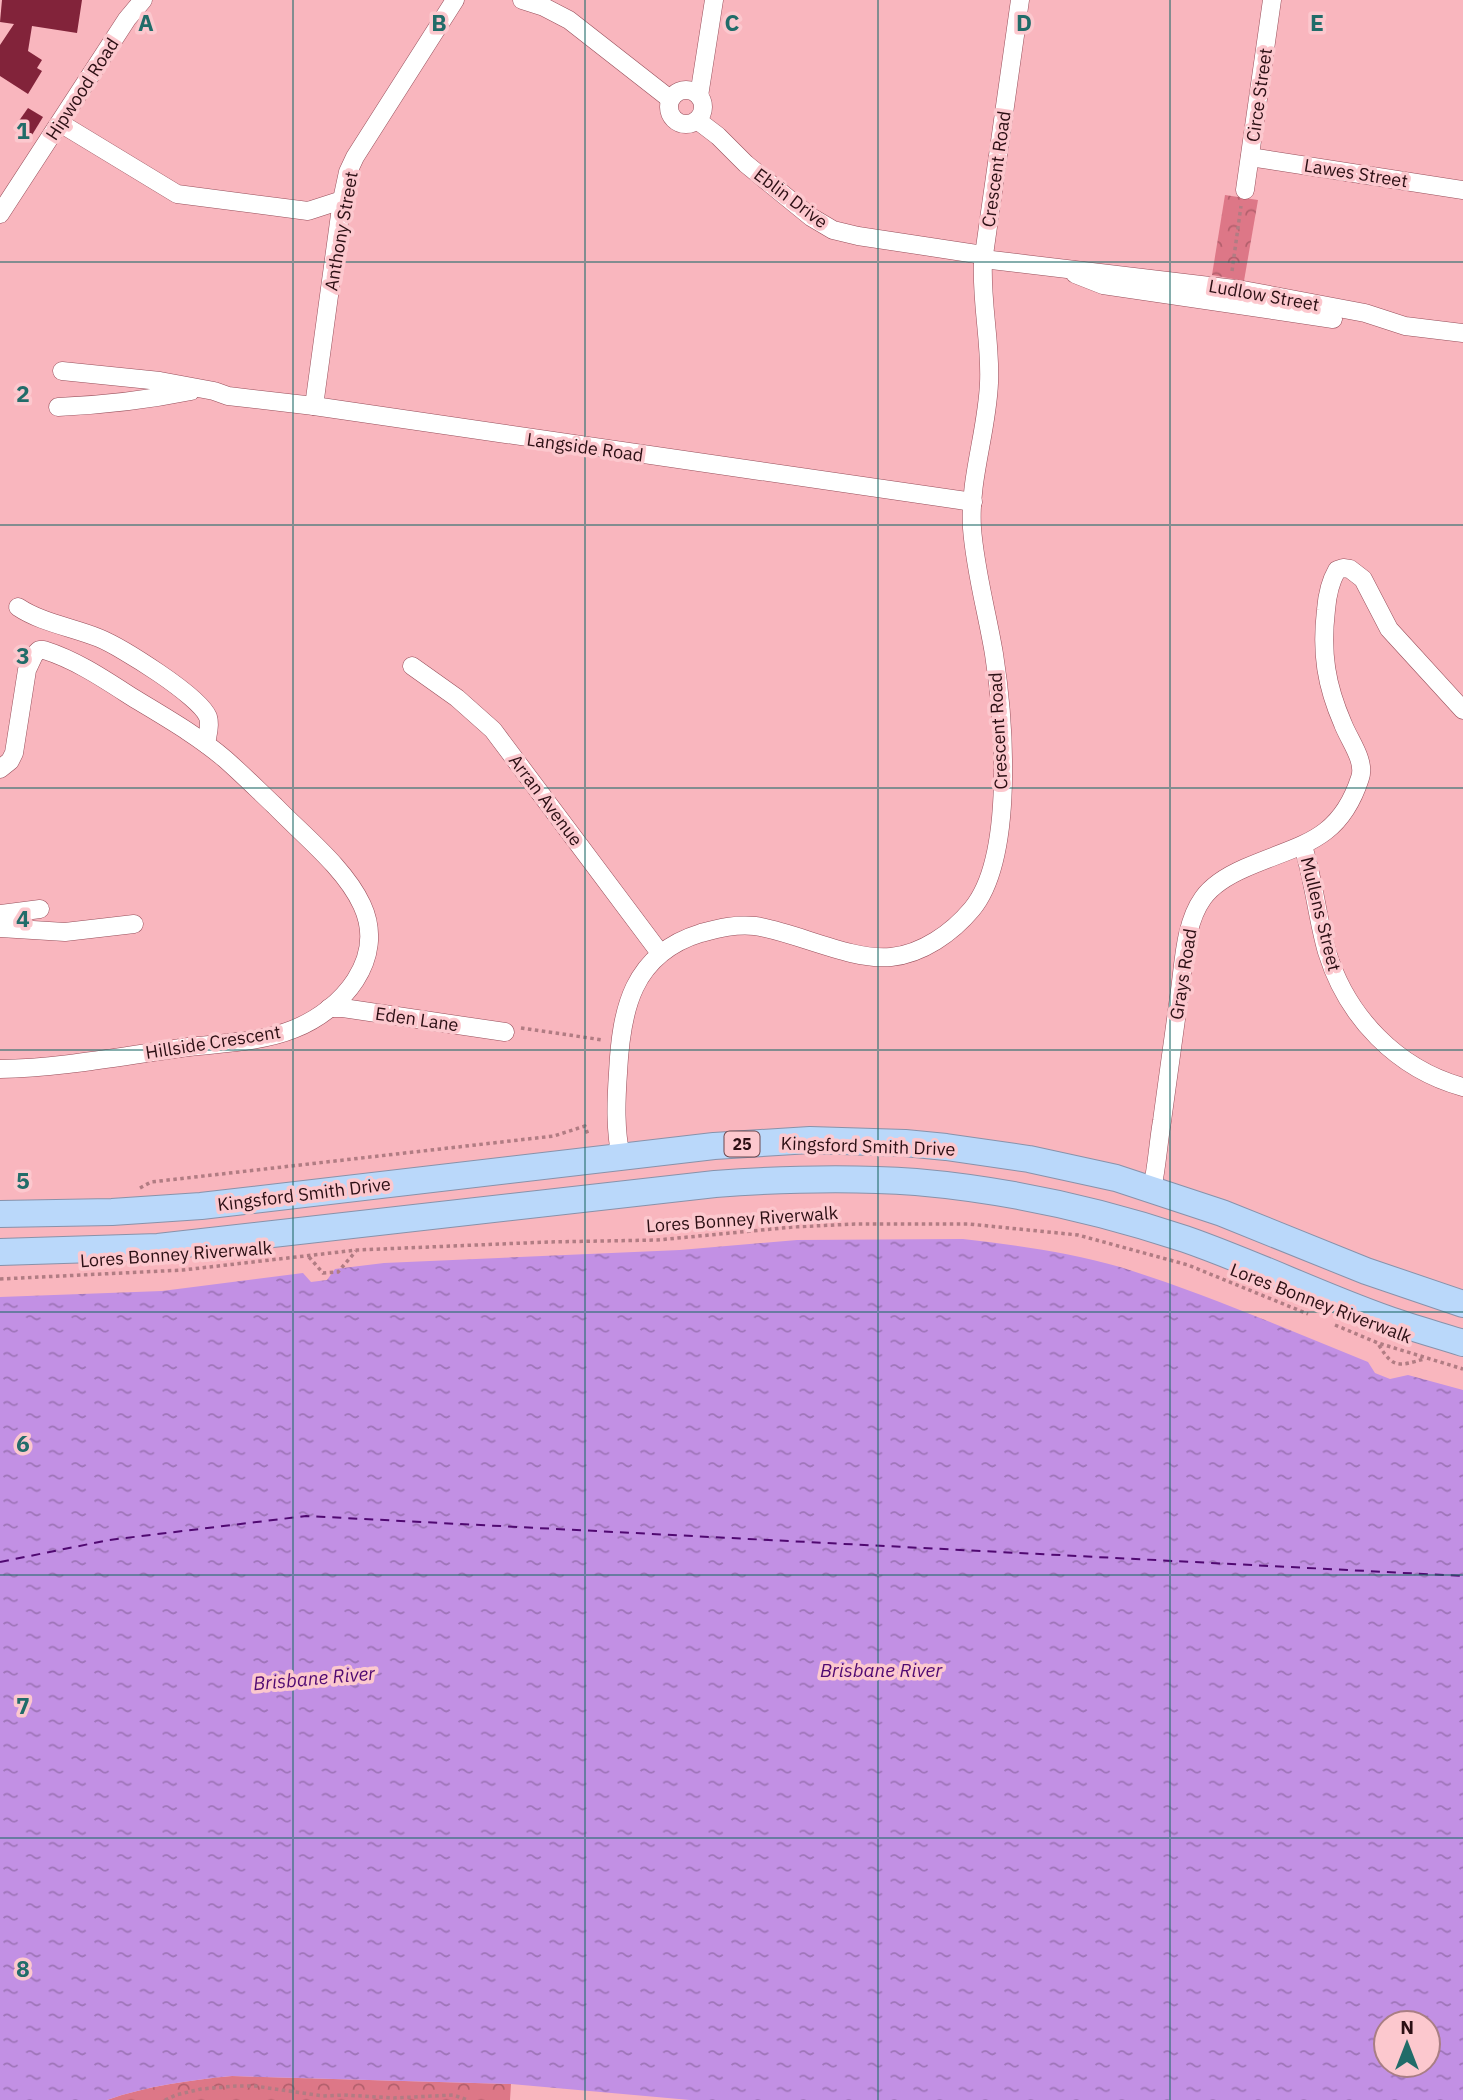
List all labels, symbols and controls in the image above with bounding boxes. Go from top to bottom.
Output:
text: A [138,7,154,37]
text: B [431,7,447,37]
text: C [725,7,740,37]
text: D [1016,7,1032,37]
text: E [1310,7,1324,37]
street label: Hipwood Road [40,33,124,145]
street label: Circe Street [1241,47,1277,143]
street label: Crescent Road [976,109,1016,229]
text: 1 [16,115,30,145]
street label: Lawes Street [1303,153,1409,193]
street label: Eblin Drive [750,163,833,233]
street label: Anthony Street [319,169,363,293]
street label: Ludlow Street [1207,274,1321,316]
text: 2 [16,378,30,408]
street label: Langside Road [525,427,645,467]
text: 3 [16,640,30,670]
street label: Crescent Road [983,672,1013,790]
street label: Arran Avenue [504,750,588,850]
street label: Mullens Street [1296,854,1346,974]
text: 4 [16,903,30,933]
street label: Grays Road [1164,927,1202,1021]
street label: Eden Lane [374,1002,460,1036]
street label: Hillside Crescent [144,1020,282,1064]
street label: Kingsford Smith Drive [780,1131,956,1161]
road number: 25 [724,1132,760,1156]
text: 5 [16,1165,30,1195]
street label: Kingsford Smith Drive [216,1172,392,1216]
street label: Lores Bonney Riverwalk [645,1201,839,1237]
street label: Lores Bonney Riverwalk [79,1236,273,1272]
street label: Lores Bonney Riverwalk [1227,1258,1415,1348]
text: 6 [16,1428,30,1458]
water label: Brisbane River [820,1658,943,1682]
water label: Brisbane River [252,1661,377,1695]
text: 7 [16,1690,30,1720]
text: 8 [16,1953,30,1983]
north arrow [1372,2009,1442,2079]
text: N [1400,2015,1414,2039]

